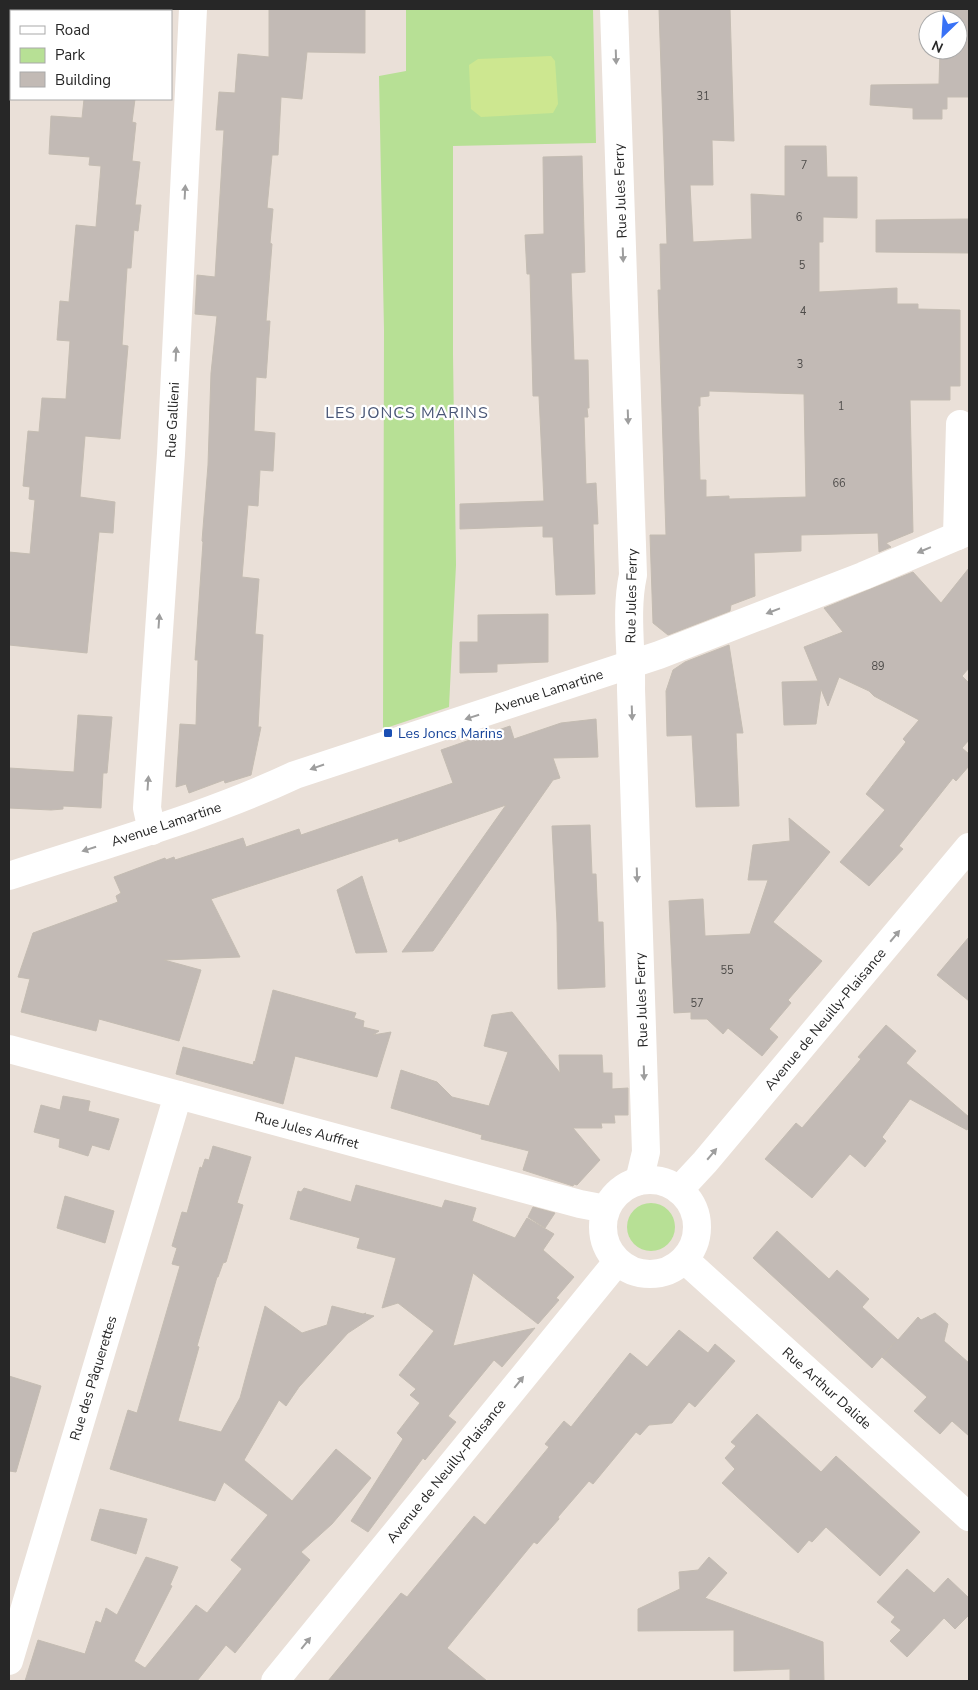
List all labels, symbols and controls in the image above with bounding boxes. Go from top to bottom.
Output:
legend [10,10,172,100]
north arrow [918,10,968,60]
text: Road [55,20,90,40]
text: N [929,36,946,57]
text: Park [55,45,85,65]
one-way arrow [612,50,620,66]
text: Building [55,70,111,90]
house number: 31 [696,89,710,104]
street label: Rue Jules Ferry [609,142,632,239]
house number: 7 [801,158,807,173]
one-way arrow [181,183,189,199]
house number: 6 [796,210,803,225]
one-way arrow [619,247,627,263]
house number: 5 [799,258,806,273]
house number: 4 [800,304,807,319]
one-way arrow [172,346,180,362]
house number: 3 [797,357,803,372]
street label: Rue Gallieni [161,382,184,458]
house number: 1 [838,399,844,414]
district label: LES JONCS MARINS [325,402,489,424]
one-way arrow [624,410,632,426]
house number: 66 [832,476,846,491]
one-way arrow [917,547,931,555]
street label: Rue Jules Ferry [621,548,642,644]
one-way arrow [766,607,781,615]
one-way arrow [156,613,164,629]
house number: 89 [871,659,885,674]
street label: Avenue Lamartine [491,665,606,718]
one-way arrow [628,705,636,721]
one-way arrow [464,713,479,721]
place label: Les Joncs Marins [398,724,503,743]
marker: Les Joncs Marins [382,727,394,739]
one-way arrow [310,764,325,772]
one-way arrow [145,775,153,791]
street label: Avenue Lamartine [109,798,224,851]
one-way arrow [81,846,96,854]
one-way arrow [633,868,641,884]
one-way arrow [889,929,900,942]
street label: Avenue de Neuilly-Plaisance [760,944,890,1094]
street label: Rue Jules Ferry [630,951,653,1048]
house number: 55 [720,963,734,978]
house number: 57 [690,996,704,1011]
one-way arrow [640,1065,648,1081]
street label: Rue Jules Auffret [253,1107,361,1154]
one-way arrow [706,1148,717,1160]
street label: Rue des Pâquerettes [65,1313,122,1443]
street label: Rue Arthur Dalide [778,1343,875,1434]
one-way arrow [513,1375,524,1388]
street label: Avenue de Neuilly-Plaisance [382,1395,510,1547]
one-way arrow [300,1637,311,1650]

